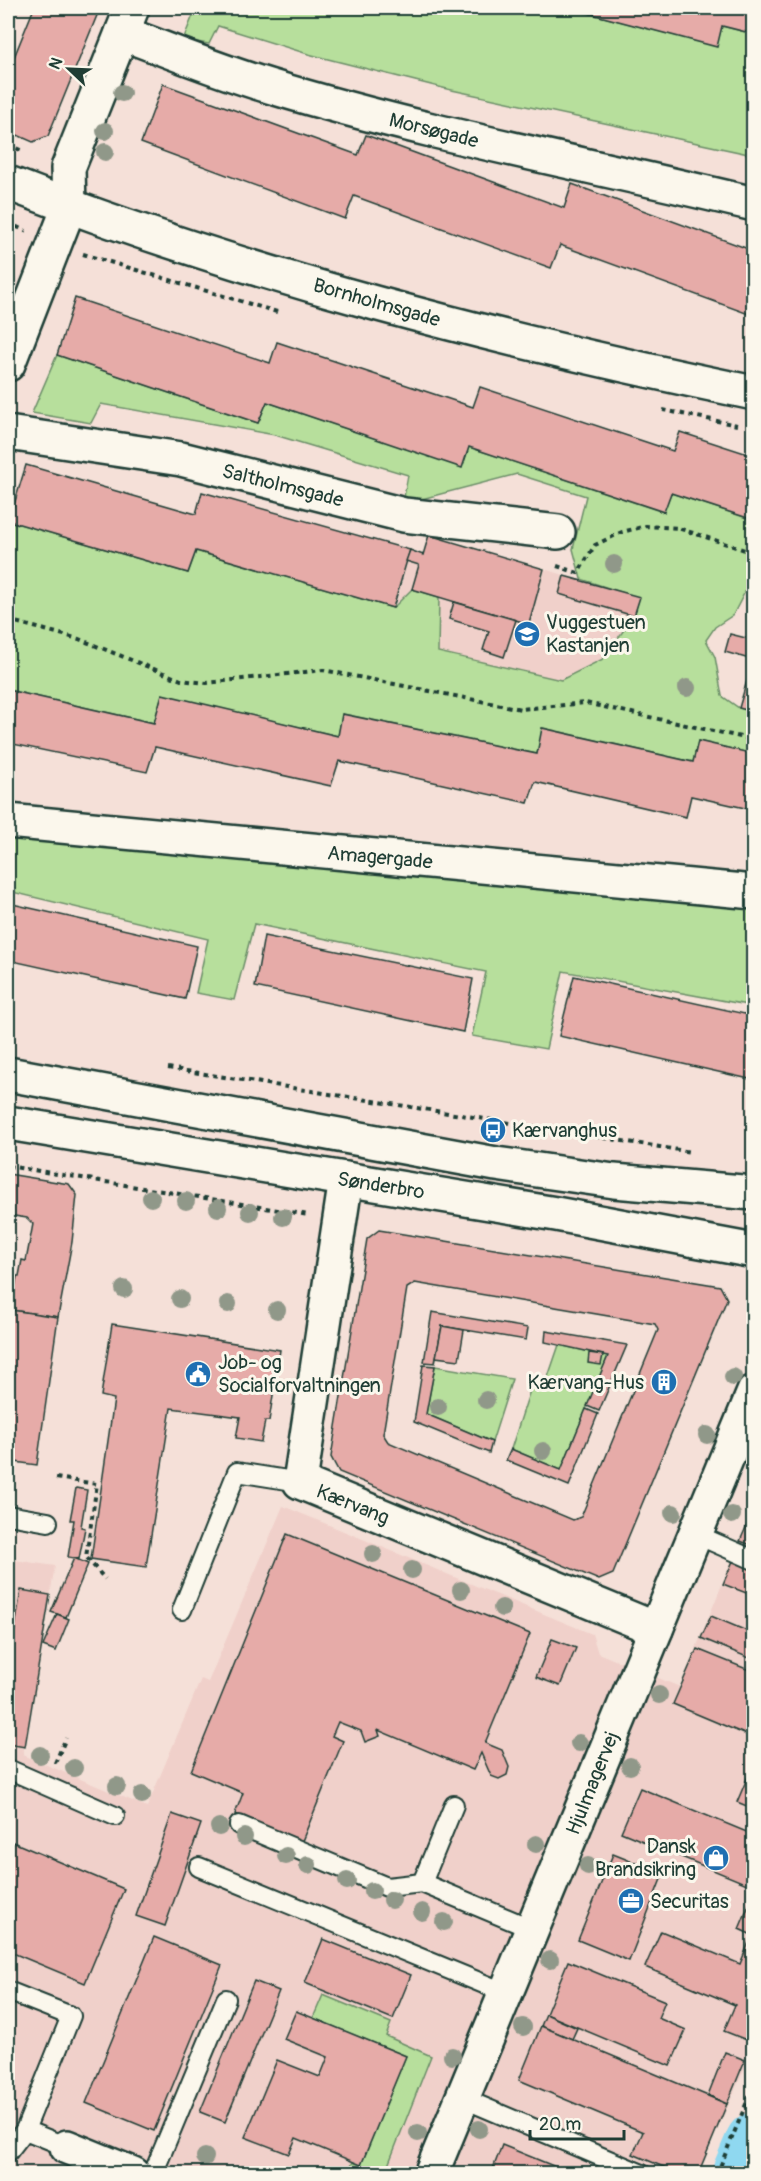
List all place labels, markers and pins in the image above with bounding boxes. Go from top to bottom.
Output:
place label: Vuggestuen Kastanjen [546,610,646,658]
school or university icon: Vuggestuen Kastanjen [512,619,542,649]
bus stop icon: Kærvanghus [478,1115,508,1145]
place label: Kærvanghus [512,1118,617,1143]
place label: Job- og Socialforvaltningen [218,1350,381,1398]
public building icon: Job- og Socialforvaltningen [183,1359,213,1389]
building icon: Kærvang-Hus [649,1367,679,1397]
place label: Kærvang-Hus [527,1370,644,1395]
place label: Dansk Brandsikring [595,1834,697,1882]
shop icon: Dansk Brandsikring [701,1843,731,1873]
office icon: Securitas [616,1886,646,1916]
place label: Securitas [650,1889,729,1914]

